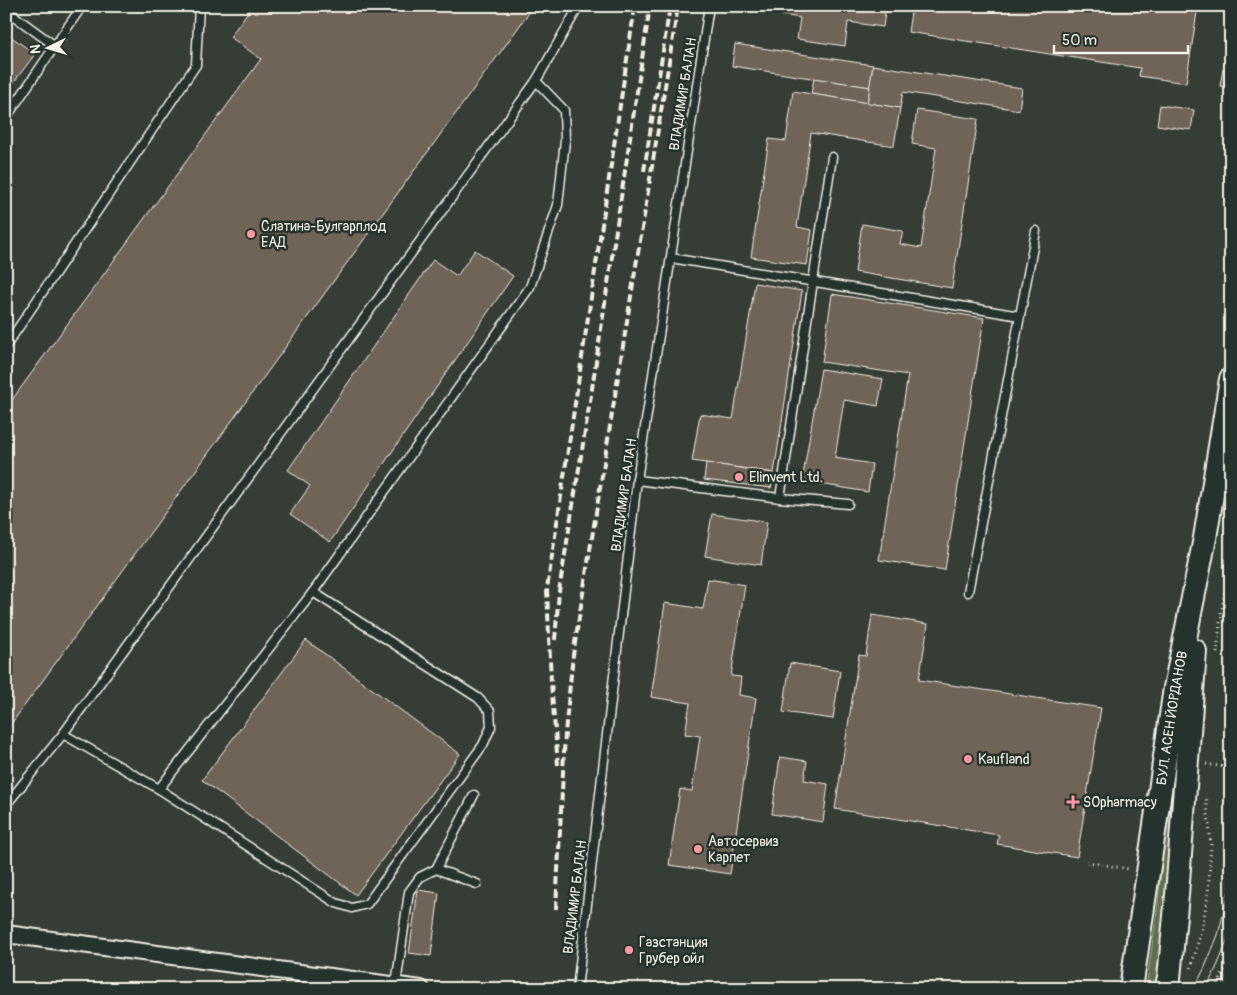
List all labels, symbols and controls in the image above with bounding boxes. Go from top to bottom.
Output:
north arrow [22,22,72,72]
scale bar [1054,22,1188,54]
text: 50 m [1062,31,1097,50]
street label: ВЛАДИМИР БАЛАН [666,36,700,152]
text: N [27,44,44,55]
place label: Слатина-Булгарплод ЕАД [261,218,387,251]
marker: Слатина-Булгарплод ЕАД [245,228,257,240]
street label: ВЛАДИМИР БАЛАН [608,437,640,553]
place label: Elinvent Ltd. [749,469,823,486]
marker: Elinvent Ltd. [733,471,745,483]
street label: БУЛ. АСЕН ЙОРДАНОВ [1152,649,1191,786]
place label: Kaufland [978,751,1030,768]
marker: Kaufland [962,753,974,765]
place label: SOpharmacy [1083,794,1157,811]
marker: SOpharmacy [1067,796,1079,808]
place label: Автосервиз Карпет [708,833,779,866]
street label: ВЛАДИМИР БАЛАН [560,839,590,955]
marker: Автосервиз Карпет [692,843,704,855]
place label: Газстанция Грубер ойл [639,934,708,967]
marker: Газстанция Грубер ойл [623,944,635,956]

